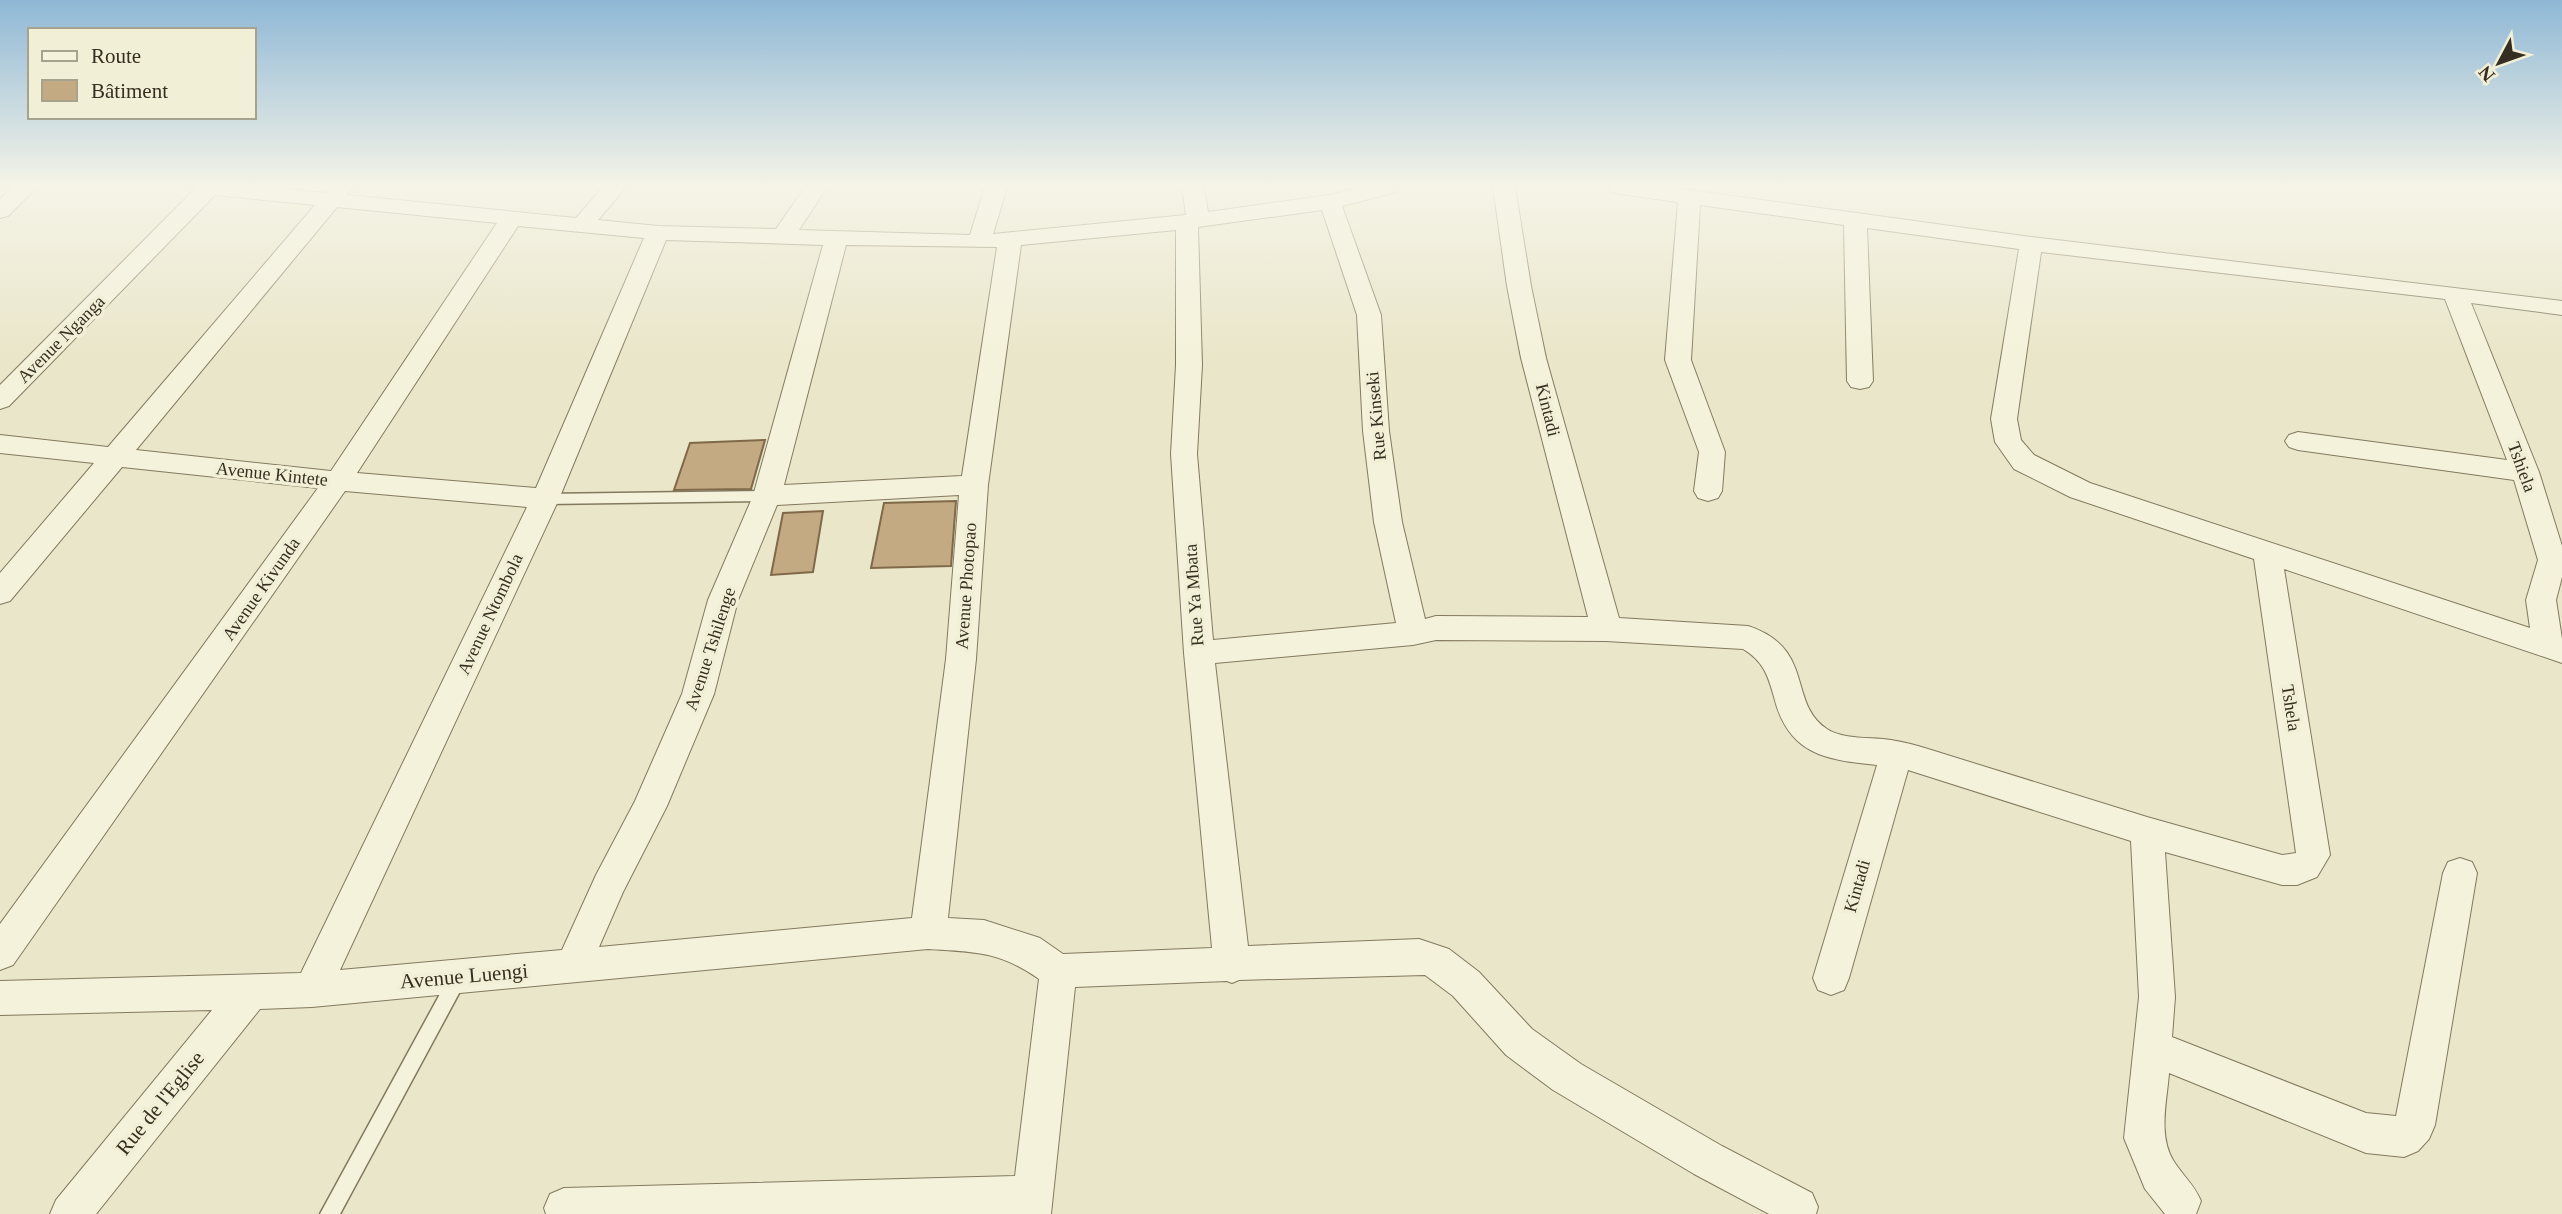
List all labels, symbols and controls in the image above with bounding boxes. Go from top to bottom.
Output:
legend [28,28,256,119]
north arrow [2464,28,2534,98]
text: Route [91,44,141,68]
text: N [2474,62,2499,86]
text: Bâtiment [91,79,168,103]
street label: Avenue Nganga [13,291,109,387]
street label: Rue Kinseki [1362,371,1390,461]
street label: Kintadi [1532,381,1564,439]
street label: Tshiela [2504,439,2540,495]
street label: Avenue Kintete [215,458,329,490]
street label: Avenue Photopao [952,522,980,650]
street label: Avenue Kivunda [218,534,304,644]
street label: Rue Ya Mbata [1180,543,1208,647]
street label: Avenue Ntombola [453,550,527,678]
street label: Avenue Tshilenge [681,585,739,713]
street label: Tshela [2277,683,2305,733]
street label: Kintadi [1840,857,1874,915]
street label: Avenue Luengi [399,958,529,994]
street label: Rue de l'Eglise [111,1046,209,1160]

